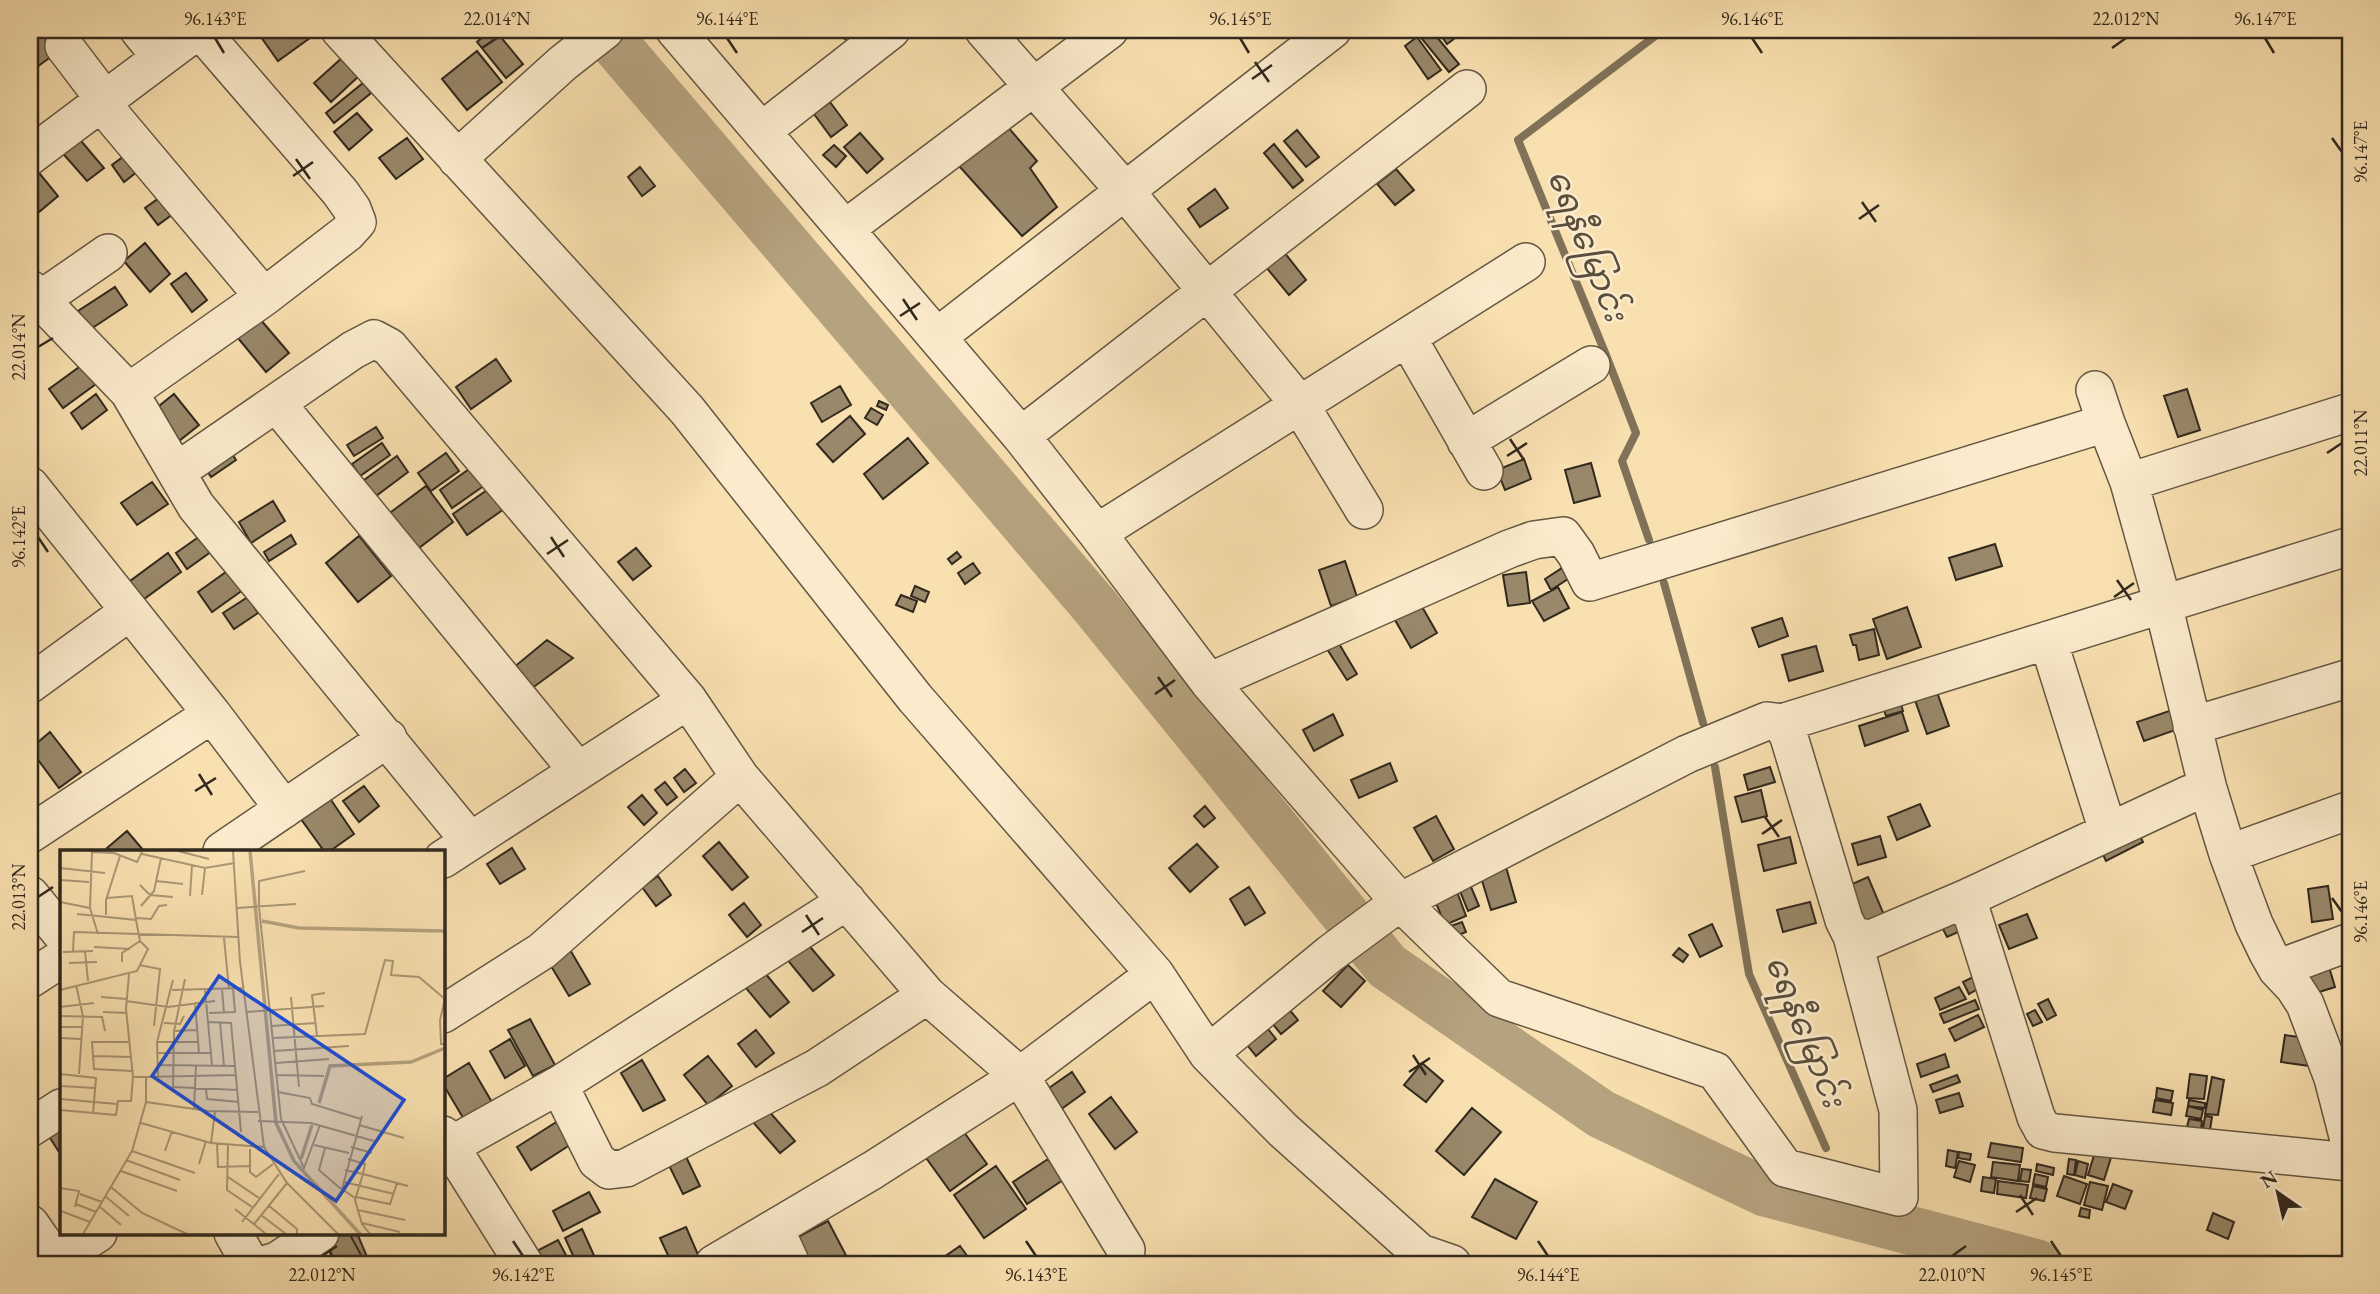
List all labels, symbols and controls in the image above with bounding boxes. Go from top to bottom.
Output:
text: 96.143°E [184,7,246,30]
text: 22.014°N [464,7,531,30]
text: 96.144°E [696,7,758,30]
text: 96.145°E [1209,7,1271,30]
text: 96.146°E [1721,7,1783,30]
text: 22.012°N [2093,7,2160,30]
text: 96.147°E [2234,7,2296,30]
text: 96.147°E [2349,121,2372,183]
water label: ရေနီမြောင်း [1533,162,1640,332]
text: 22.014°N [7,313,30,380]
text: 22.011°N [2349,409,2372,476]
text: 96.142°E [7,506,30,568]
inset map [60,850,444,1234]
text: 22.013°N [7,863,30,930]
text: 96.146°E [2349,881,2372,943]
water label: ရေနီမြောင်း [1751,948,1858,1118]
north arrow [2244,1158,2314,1228]
text: N [2255,1164,2283,1194]
text: 22.012°N [289,1263,356,1286]
text: 96.142°E [492,1263,554,1286]
text: 96.143°E [1005,1263,1067,1286]
text: 96.144°E [1517,1263,1579,1286]
text: 22.010°N [1919,1263,1986,1286]
text: 96.145°E [2030,1263,2092,1286]

